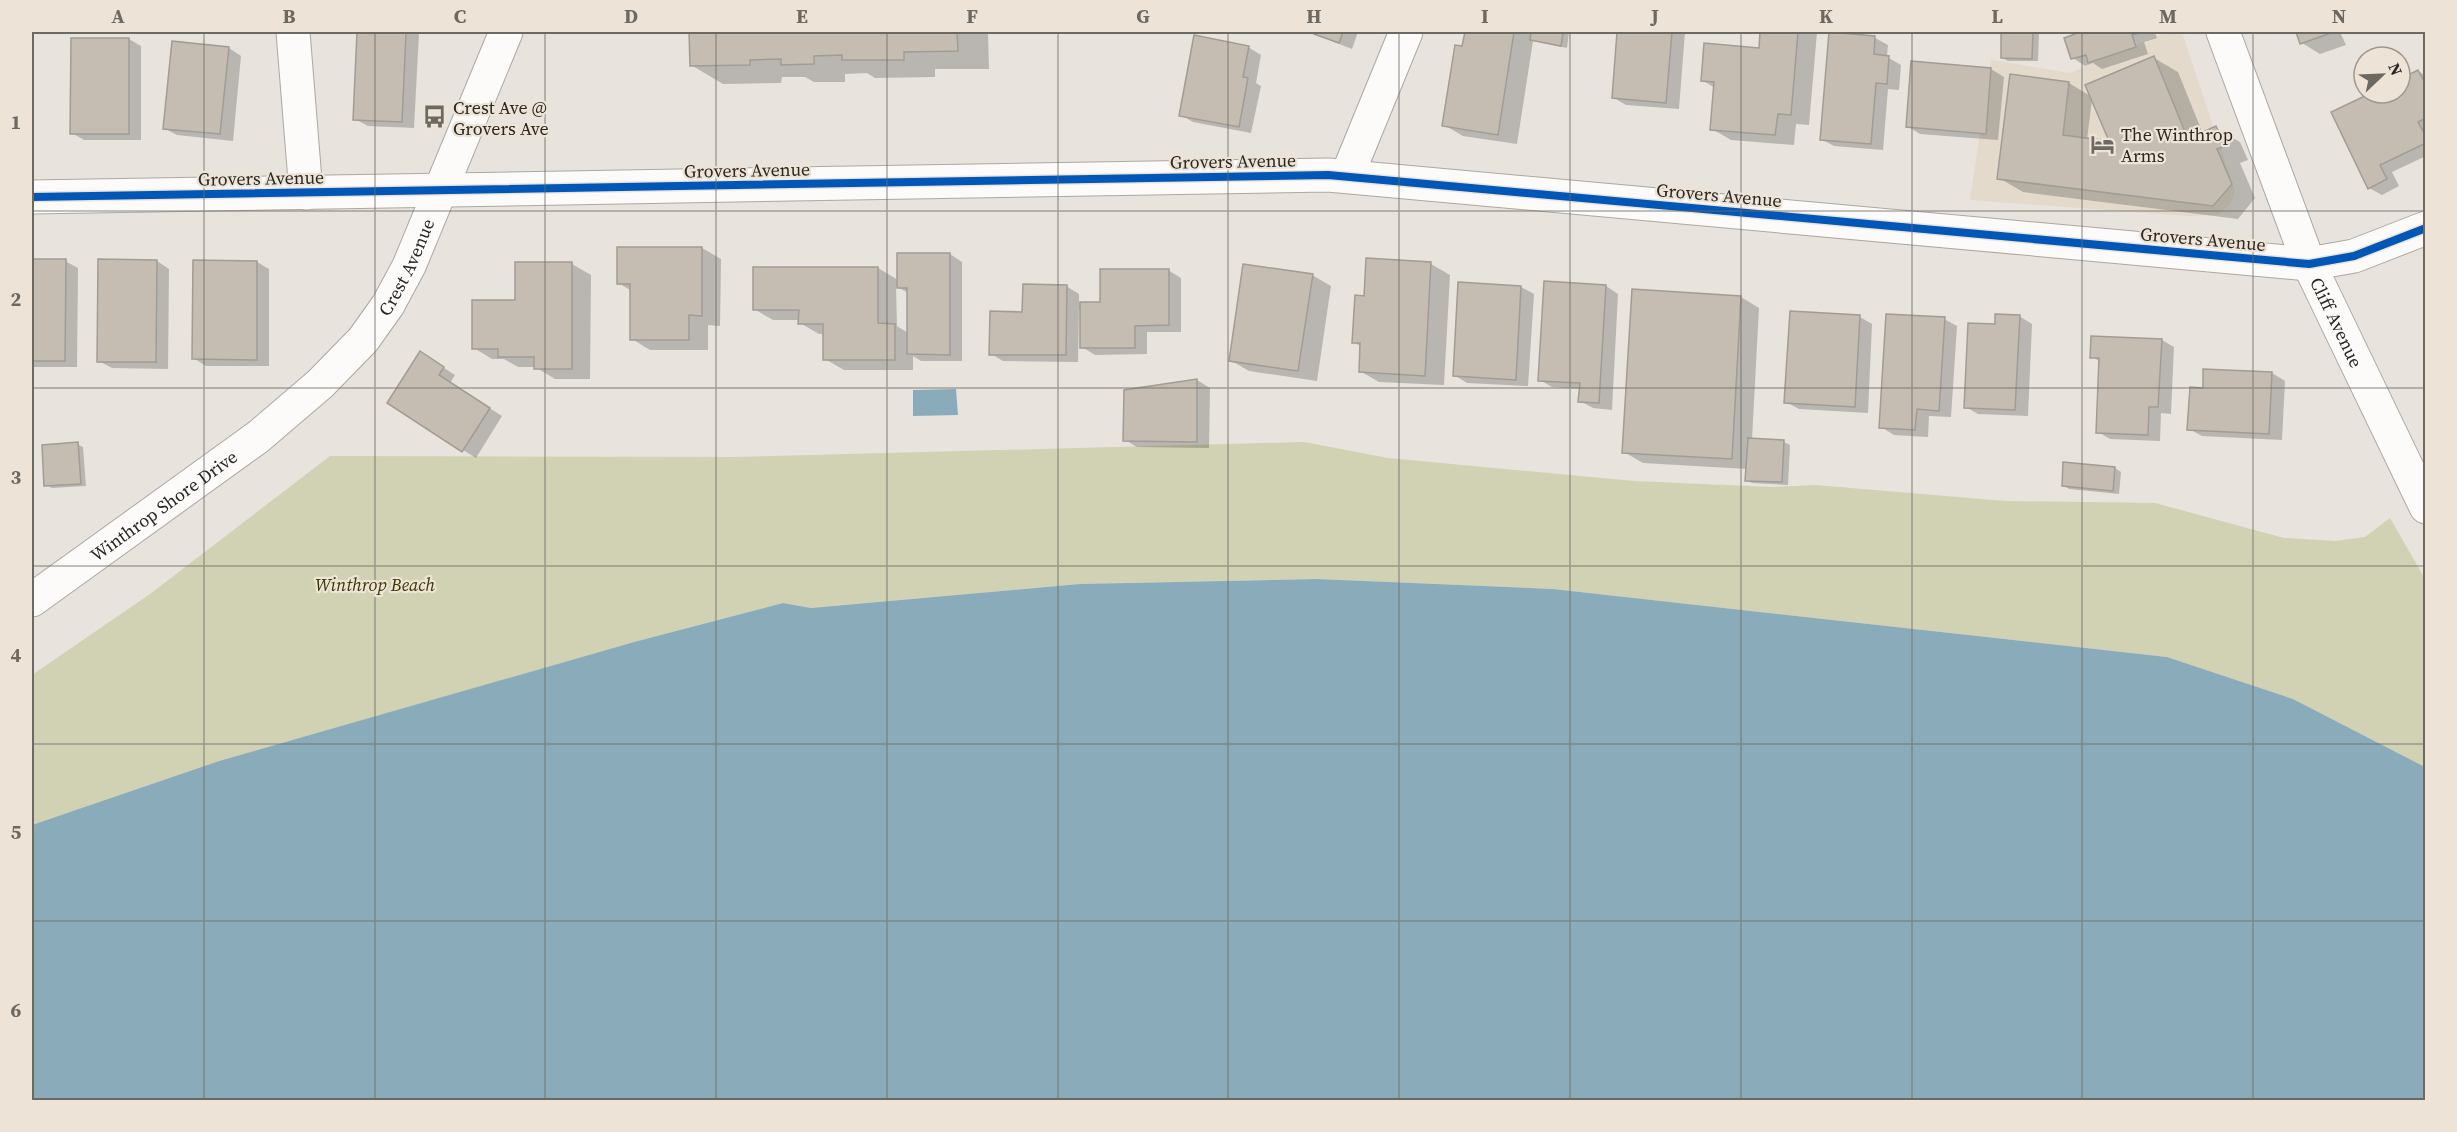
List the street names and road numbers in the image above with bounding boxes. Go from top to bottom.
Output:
street label: Grovers Avenue [1170,147,1296,175]
street label: Grovers Avenue [684,156,810,184]
street label: Grovers Avenue [198,164,324,192]
street label: Grovers Avenue [1655,177,1783,213]
street label: Crest Avenue [372,215,440,321]
street label: Grovers Avenue [2139,221,2267,257]
street label: Cliff Avenue [2305,273,2369,371]
street label: Winthrop Shore Drive [85,444,242,567]

